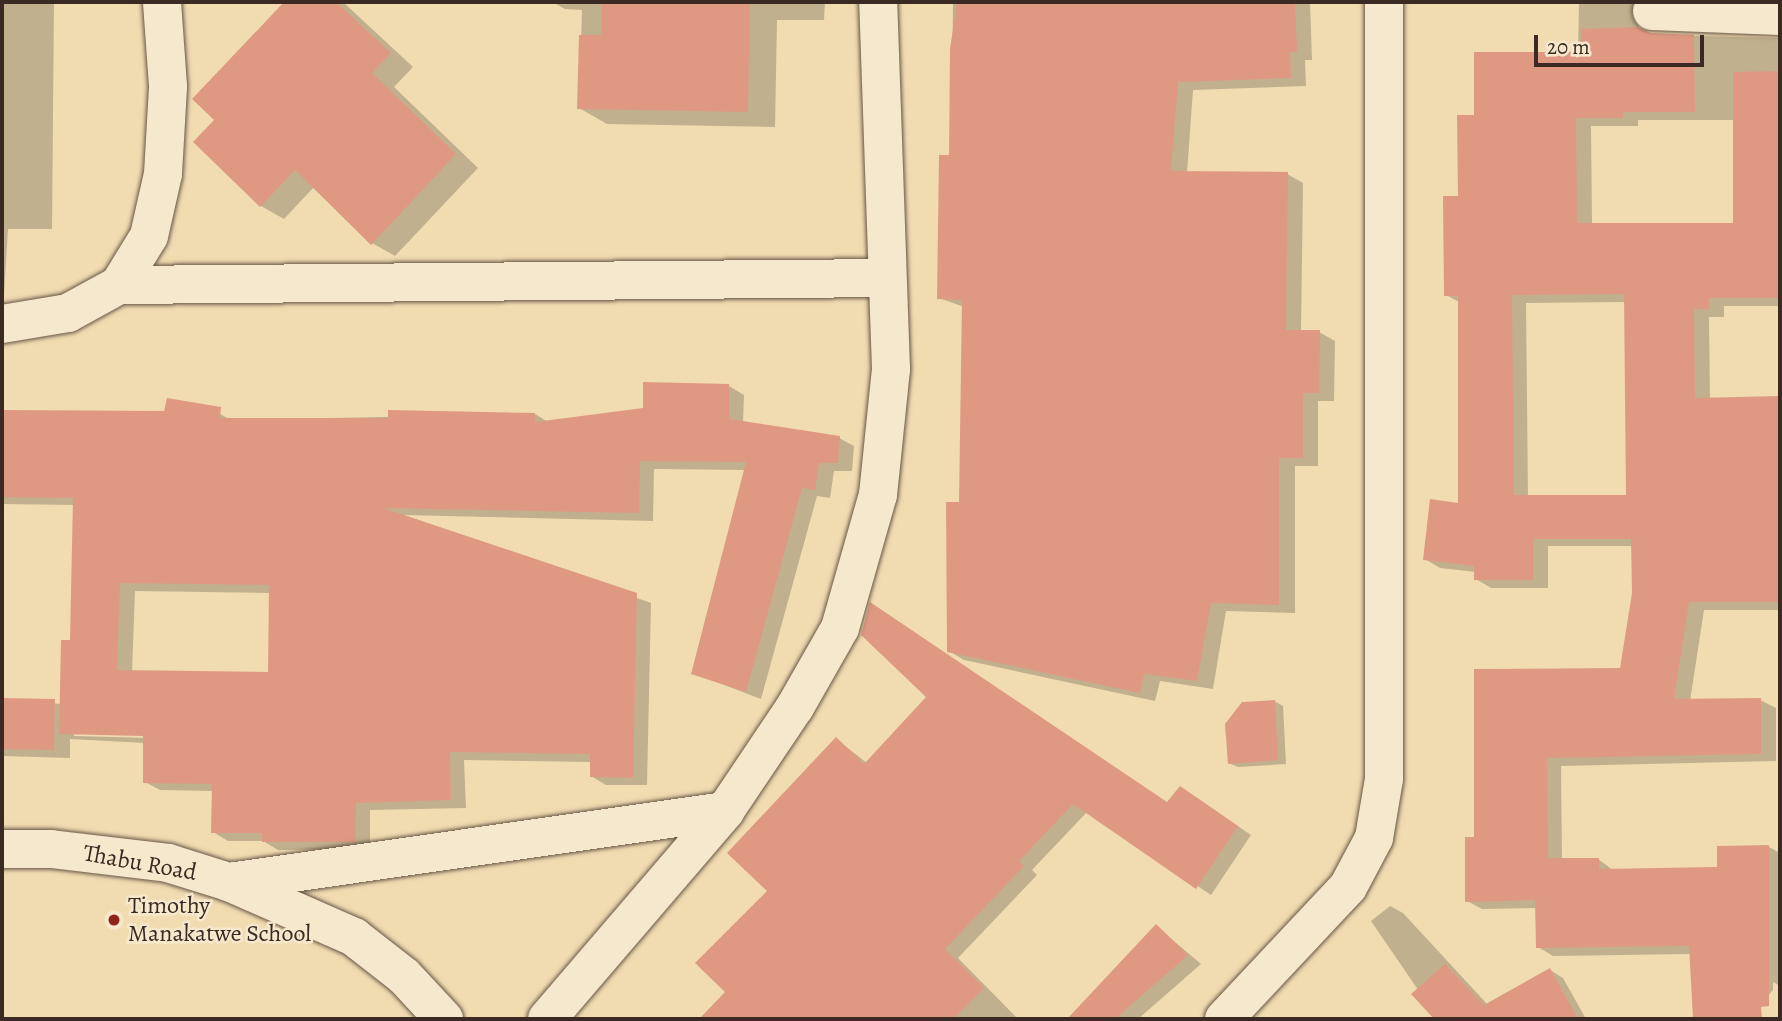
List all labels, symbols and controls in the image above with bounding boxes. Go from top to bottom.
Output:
scale bar [1537,21,1707,65]
text: 20 m [1547,33,1590,61]
street label: Thabu Road [81,839,199,887]
place label: Timothy Manakatwe School [128,892,311,948]
marker: Timothy Manakatwe School [106,912,122,928]

